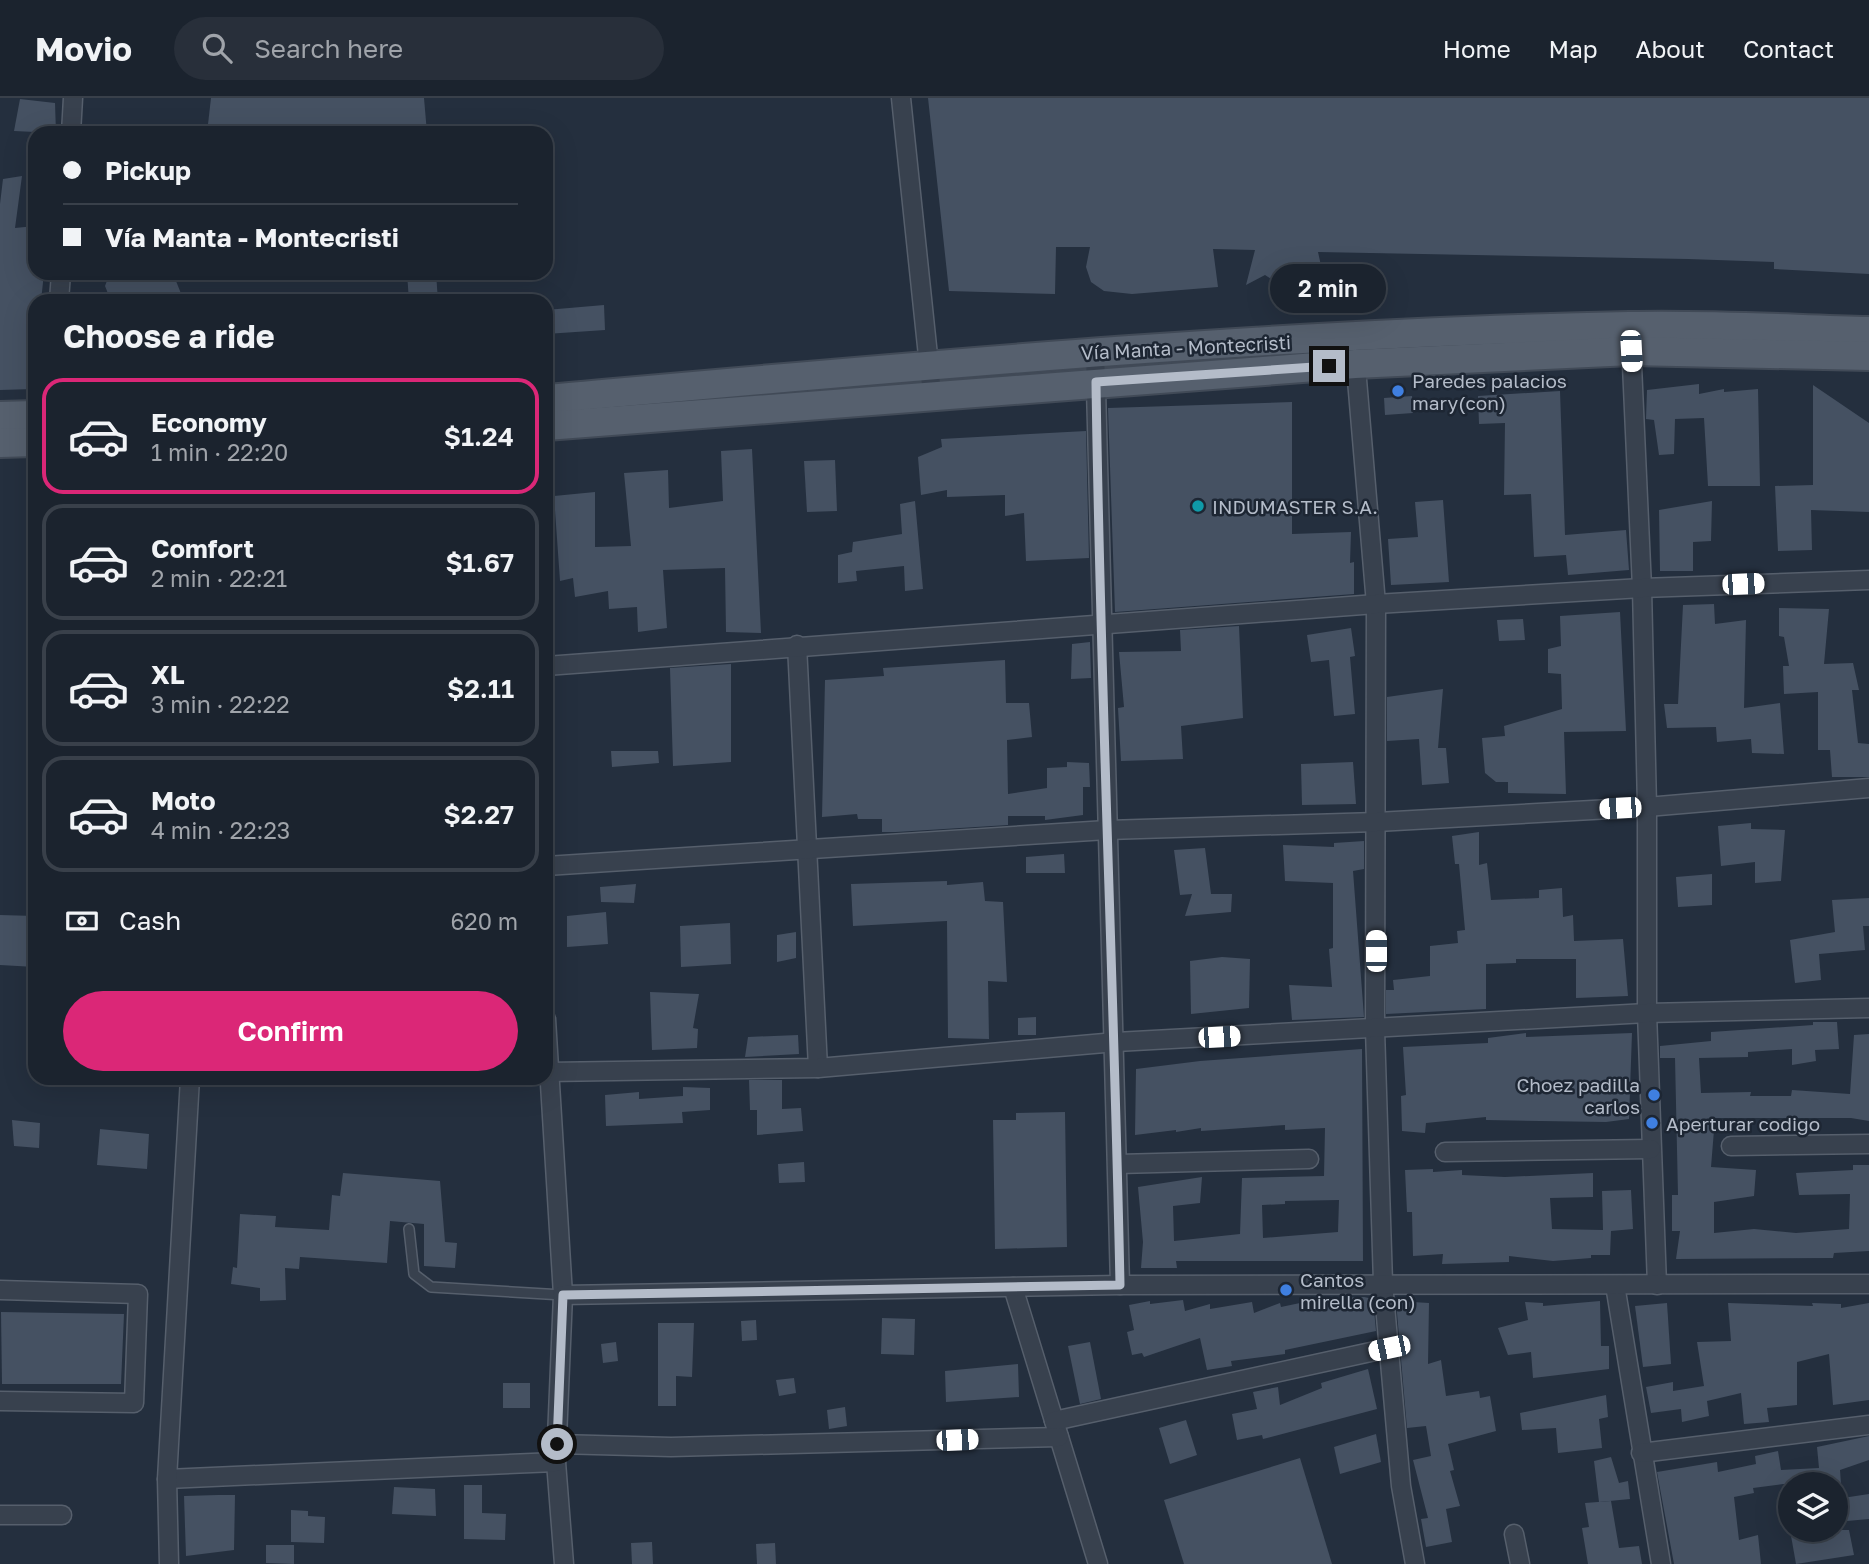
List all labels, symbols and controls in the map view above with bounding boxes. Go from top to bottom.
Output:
search box [174,17,664,80]
text: Movio [35,29,132,68]
icon: search [198,29,236,67]
text: Search here [254,33,403,64]
text: Home [1443,34,1511,63]
text: Map [1549,34,1598,63]
text: About [1636,34,1705,63]
text: Contact [1743,34,1834,63]
text: Pickup [105,155,191,186]
text: Vía Manta - Montecristi [105,222,399,253]
callout: 2 min [1271,264,1387,314]
text: 2 min [1298,274,1358,302]
text: Choose a ride [63,317,275,355]
car [1620,329,1643,373]
street label: Vía Manta - Montecristi [1080,330,1292,364]
route end [1313,350,1345,382]
place label: Paredes palacios mary(con) [1412,369,1567,414]
marker: Paredes palacios mary(con) [1390,383,1406,399]
icon: car [67,405,130,468]
text: Economy [151,407,267,438]
text: $1.24 [444,421,514,452]
text: 1 min · 22:20 [151,438,288,466]
place label: INDUMASTER S.A. [1212,495,1378,518]
marker: INDUMASTER S.A. [1190,498,1206,514]
icon: car [67,531,130,594]
text: Comfort [151,533,254,564]
text: $1.67 [445,547,514,578]
text: 2 min · 22:21 [151,564,287,592]
car [1722,573,1765,595]
icon: car [67,657,130,720]
text: XL [151,659,185,690]
text: $2.11 [447,673,514,704]
text: 3 min · 22:22 [151,690,290,718]
icon: car [67,783,130,846]
text: Moto [151,785,216,816]
car [1599,796,1642,820]
text: $2.27 [444,799,514,830]
text: 4 min · 22:23 [151,816,290,844]
icon: cash [63,902,101,940]
text: Cash [119,905,181,936]
text: 620 m [450,907,518,935]
car [1366,930,1387,972]
button: Confirm [63,991,518,1071]
car [1198,1025,1241,1049]
place label: Choez padilla carlos [1516,1073,1640,1118]
marker: Choez padilla carlos [1646,1087,1662,1103]
place label: Aperturar codigo [1666,1112,1820,1135]
marker: Aperturar codigo [1644,1115,1660,1131]
place label: Cantos mirella (con) [1300,1268,1416,1313]
marker: Cantos mirella (con) [1278,1282,1294,1298]
car [1367,1333,1412,1363]
route start [541,1428,573,1460]
car [936,1429,979,1451]
map controls [1778,1472,1848,1542]
button: layers [1778,1472,1848,1542]

